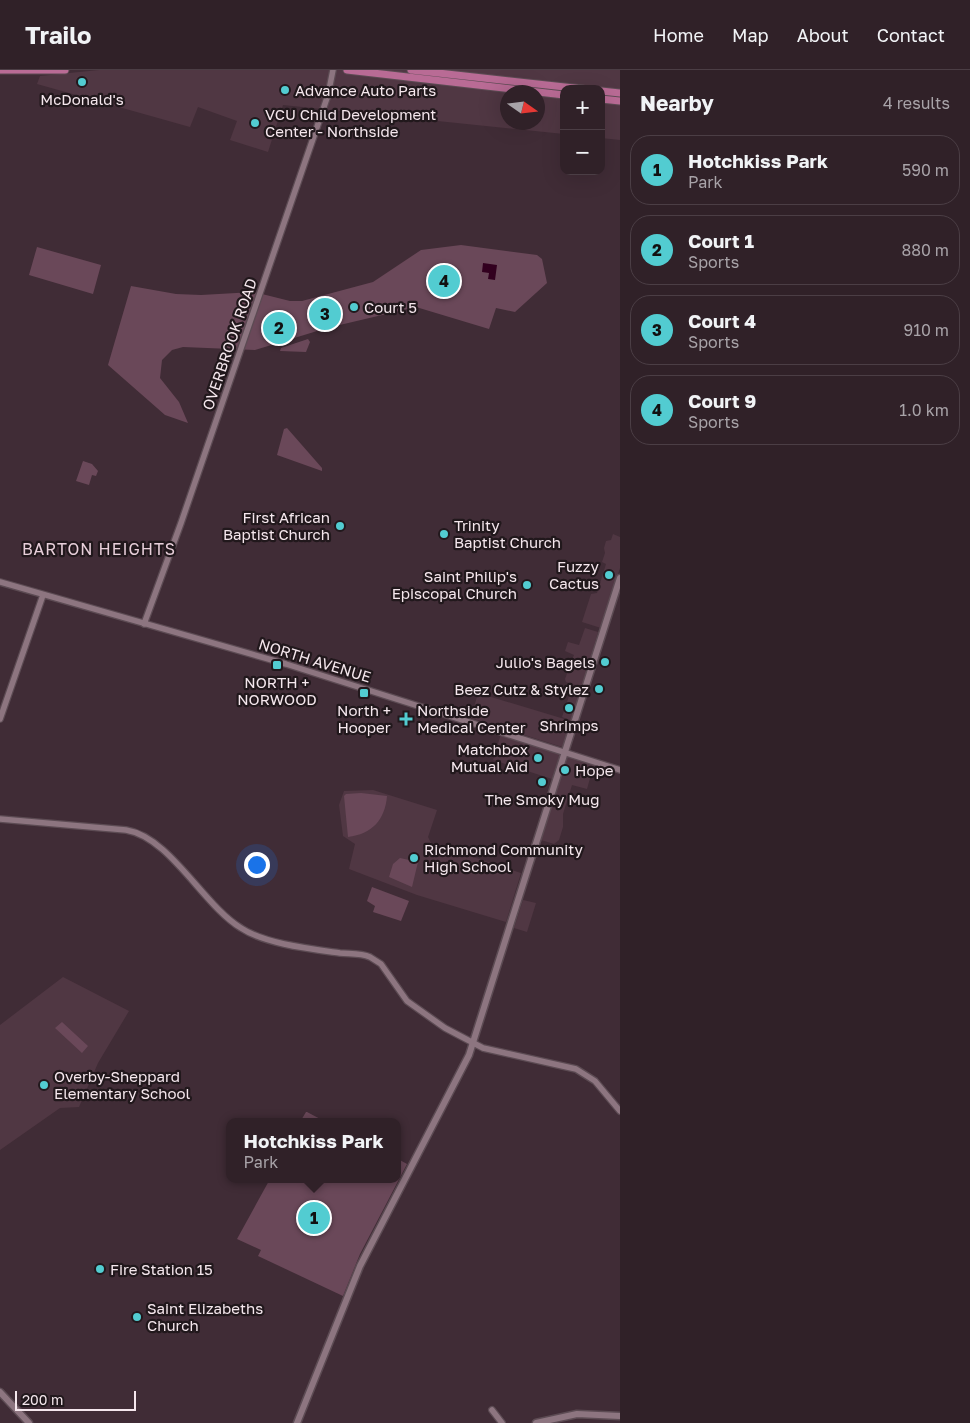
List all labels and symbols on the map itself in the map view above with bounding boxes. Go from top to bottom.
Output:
marker: McDonald's [76,76,88,88]
place label: Advance Auto Parts [295,81,436,99]
marker: Advance Auto Parts [279,84,291,96]
north arrow [500,85,545,130]
place label: McDonald's [40,90,124,108]
place label: VCU Child Development Center - Northside [265,105,436,140]
marker: VCU Child Development Center - Northside [249,117,261,129]
pin: 4 [428,262,460,300]
street label: OVERBROOK ROAD [198,276,260,412]
pin: 3 [309,295,341,333]
place label: Court 5 [364,298,417,316]
marker: Court 5 [348,301,360,313]
pin: 2 [263,309,295,347]
place label: First African Baptist Church [223,508,330,543]
place label: Trinity Baptist Church [454,516,561,551]
marker: First African Baptist Church [334,520,346,532]
marker: Trinity Baptist Church [438,528,450,540]
district label: BARTON HEIGHTS [22,539,176,559]
place label: Fuzzy Cactus [549,557,600,592]
place label: Saint Philip's Episcopal Church [392,567,517,602]
marker: Fuzzy Cactus [603,569,615,581]
marker: Saint Philip's Episcopal Church [521,579,533,591]
street label: NORTH AVENUE [257,634,373,686]
place label: Julio's Bagels [496,653,595,671]
marker: Julio's Bagels [599,656,611,668]
marker: NORTH + NORWOOD [271,659,283,671]
place label: NORTH + NORWOOD [237,673,317,708]
place label: Beez Cutz & Stylez [454,680,589,698]
marker: Beez Cutz & Stylez [593,683,605,695]
marker: North + Hooper [358,687,370,699]
place label: North + Hooper [337,701,391,736]
place label: Northside Medical Center [417,701,526,736]
marker: Shrimps [563,702,575,714]
marker: Northside Medical Center [399,712,413,726]
place label: Shrimps [539,716,599,734]
place label: Matchbox Mutual Aid [451,740,528,775]
marker: Matchbox Mutual Aid [532,752,544,764]
place label: Hope [575,761,614,779]
marker: Hope [559,764,571,776]
marker: The Smoky Mug [536,776,548,788]
place label: The Smoky Mug [485,790,599,808]
place label: Richmond Community High School [424,840,583,875]
your location [244,852,270,878]
marker: Richmond Community High School [408,852,420,864]
place label: Overby-Sheppard Elementary School [54,1067,190,1102]
marker: Overby-Sheppard Elementary School [38,1079,50,1091]
pin: 1 [298,1199,330,1237]
place label: Fire Station 15 [110,1260,213,1278]
marker: Fire Station 15 [94,1263,106,1275]
place label: Saint Elizabeths Church [147,1299,263,1334]
marker: Saint Elizabeths Church [131,1311,143,1323]
scale bar [15,1388,136,1411]

